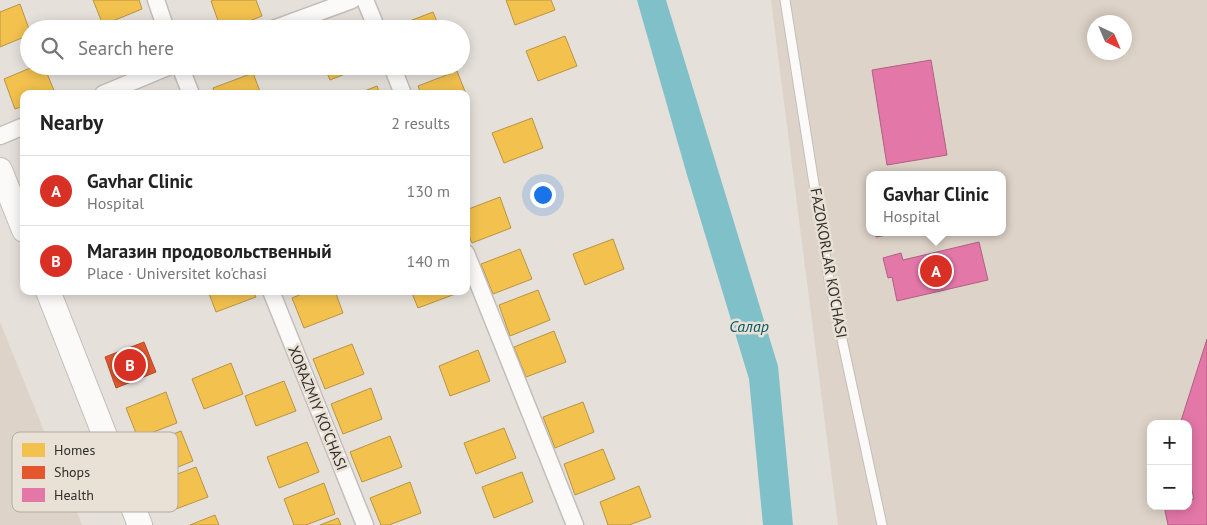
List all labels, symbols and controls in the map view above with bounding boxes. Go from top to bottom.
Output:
north arrow [1087,15,1132,60]
search box [20,20,470,75]
icon: search [38,34,66,62]
text: Search here [78,36,174,60]
text: Nearby [40,109,103,136]
text: 2 results [391,113,450,133]
text: Gavhar Clinic [87,169,193,193]
popup [866,171,1006,236]
text: A [51,181,61,201]
text: 130 m [407,181,450,201]
your location [530,182,556,208]
text: Gavhar Clinic [883,182,989,206]
street label: FAZOKORLAR KO'CHASI [806,186,852,340]
text: Hospital [87,193,144,213]
text: Hospital [883,206,940,226]
text: Магазин продовольственный [87,239,332,263]
text: B [51,251,61,271]
text: 140 m [407,251,450,271]
pin: A [920,252,952,290]
text: Place · Universitet ko'chasi [87,263,267,283]
water label: Салар [729,316,769,336]
street label: XORAZMIY KO'CHASI [284,343,352,473]
pin: B [114,346,146,384]
map controls [1147,420,1192,510]
button: + [1147,420,1192,465]
legend [12,432,178,512]
text: Homes [54,441,95,459]
text: Shops [54,463,90,481]
button: − [1147,465,1192,510]
text: Health [54,486,94,504]

